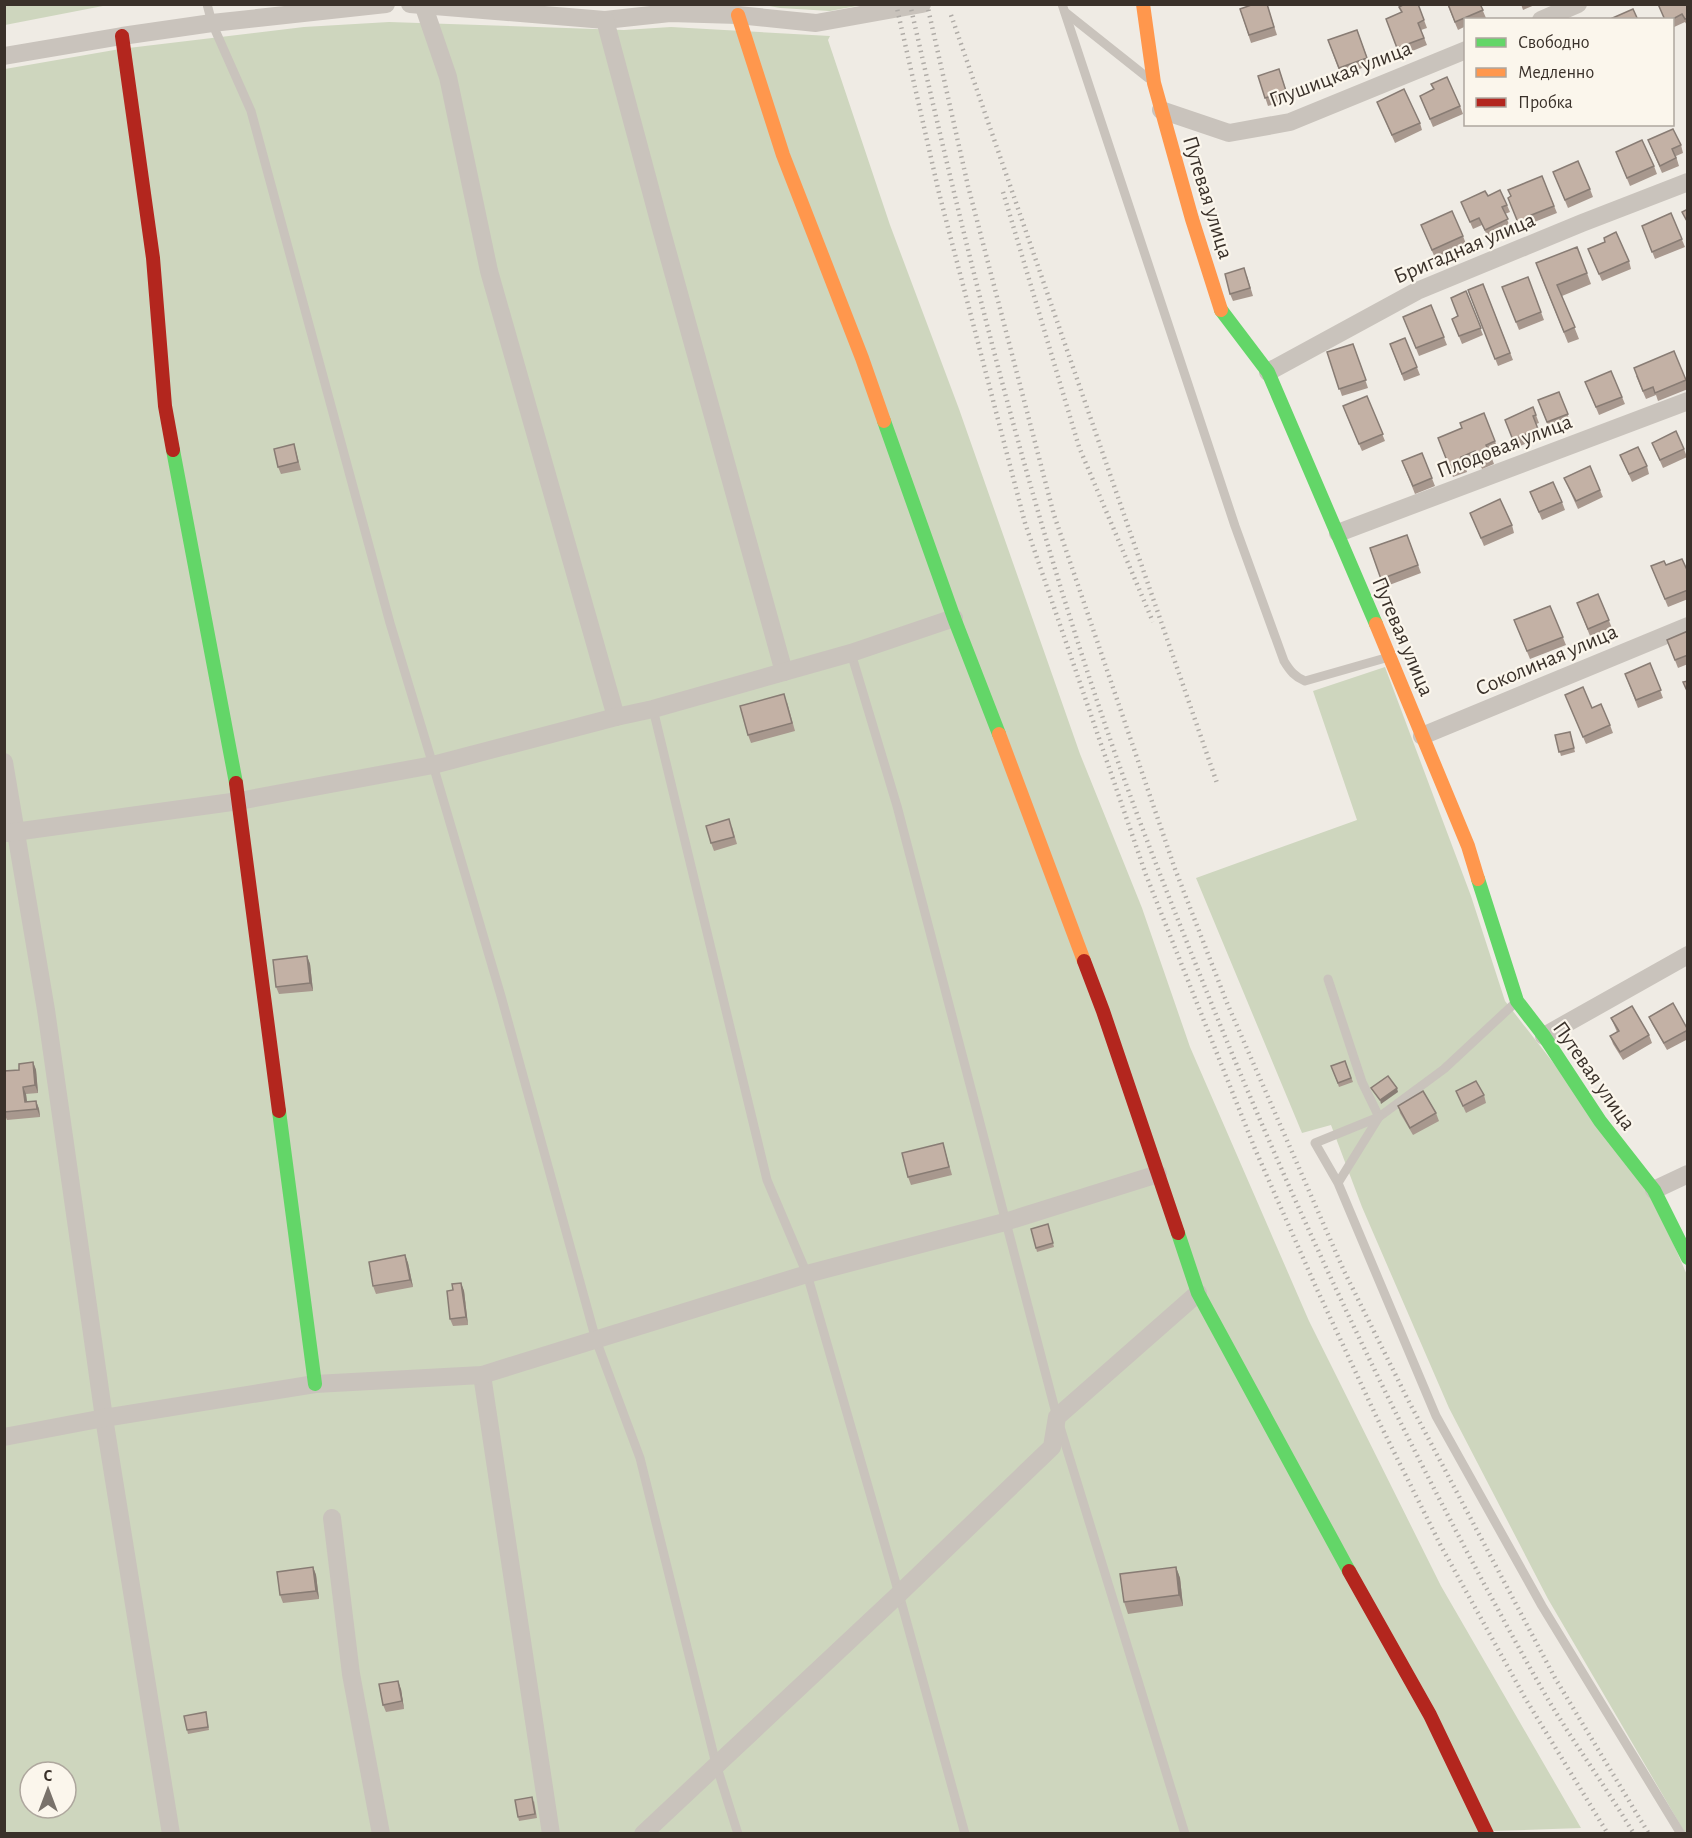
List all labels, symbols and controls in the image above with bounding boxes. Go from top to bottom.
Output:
legend [1464,18,1674,126]
text: Свободно [1518,33,1590,52]
street label: Глушицкая улица [1266,37,1415,111]
text: Медленно [1518,64,1594,82]
text: Пробка [1518,93,1573,112]
street label: Путевая улица [1179,133,1237,261]
street label: Бригадная улица [1390,208,1538,288]
street label: Плодовая улица [1434,410,1575,482]
street label: Путевая улица [1368,573,1438,699]
street label: Соколиная улица [1472,620,1621,700]
street label: Путевая улица [1549,1017,1640,1134]
north arrow [18,1760,78,1820]
text: С [44,1768,53,1784]

